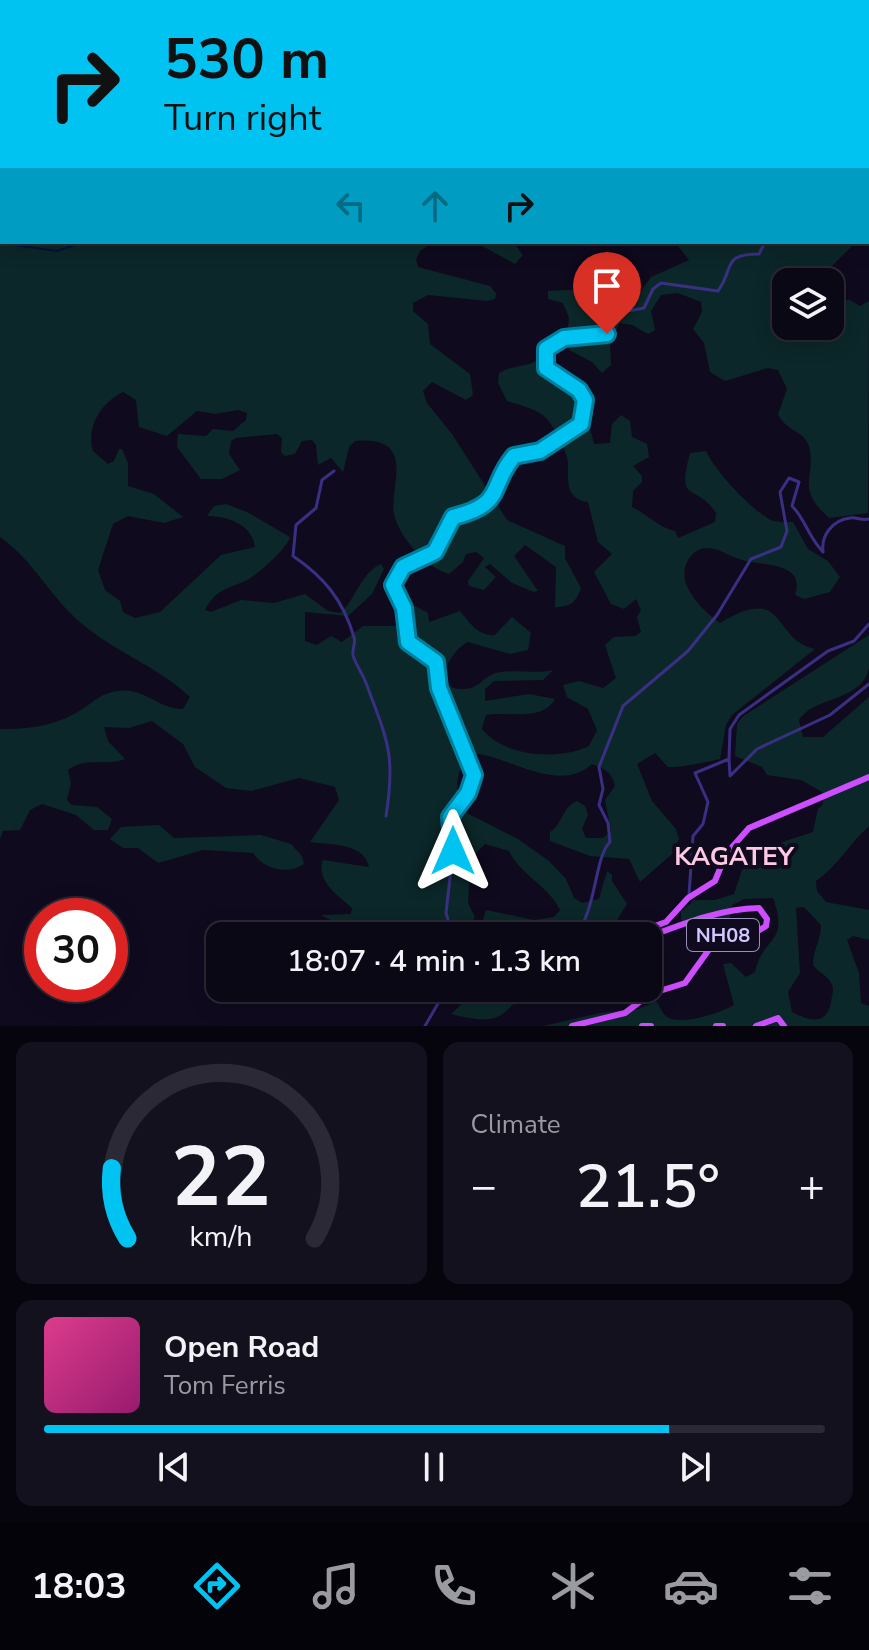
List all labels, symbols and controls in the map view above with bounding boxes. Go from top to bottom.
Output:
text: 530 m [164,21,329,98]
icon: right [32,32,136,136]
text: Turn right [164,94,321,143]
icon: left [329,184,373,228]
icon: ahead [413,184,457,228]
icon: right [497,184,541,228]
pin [573,252,641,334]
icon: arrive [585,264,629,308]
map controls [772,268,844,340]
button: layers [772,268,844,340]
position arrow [411,809,495,893]
district label: KAGATEY [674,839,795,874]
speed limit sign: 30 [24,898,128,1002]
road number: NH08 [687,919,759,951]
text: 18:07 · 4 min · 1.3 km [287,941,581,982]
text: Climate [471,1107,561,1142]
text: 22 [171,1121,271,1234]
text: 21.5° [575,1146,720,1228]
text: − [471,1157,497,1217]
text: + [799,1157,825,1217]
text: km/h [190,1217,253,1256]
text: Open Road [164,1327,319,1368]
text: Tom Ferris [164,1368,286,1403]
icon: previous [152,1445,196,1489]
icon: pause [412,1445,456,1489]
icon: next [673,1445,717,1489]
icon: directions [189,1558,245,1614]
icon: music [308,1558,364,1614]
icon: phone [426,1558,482,1614]
icon: climate [545,1558,601,1614]
icon: car [663,1558,719,1614]
icon: filters [782,1558,838,1614]
text: 18:03 [31,1562,127,1611]

